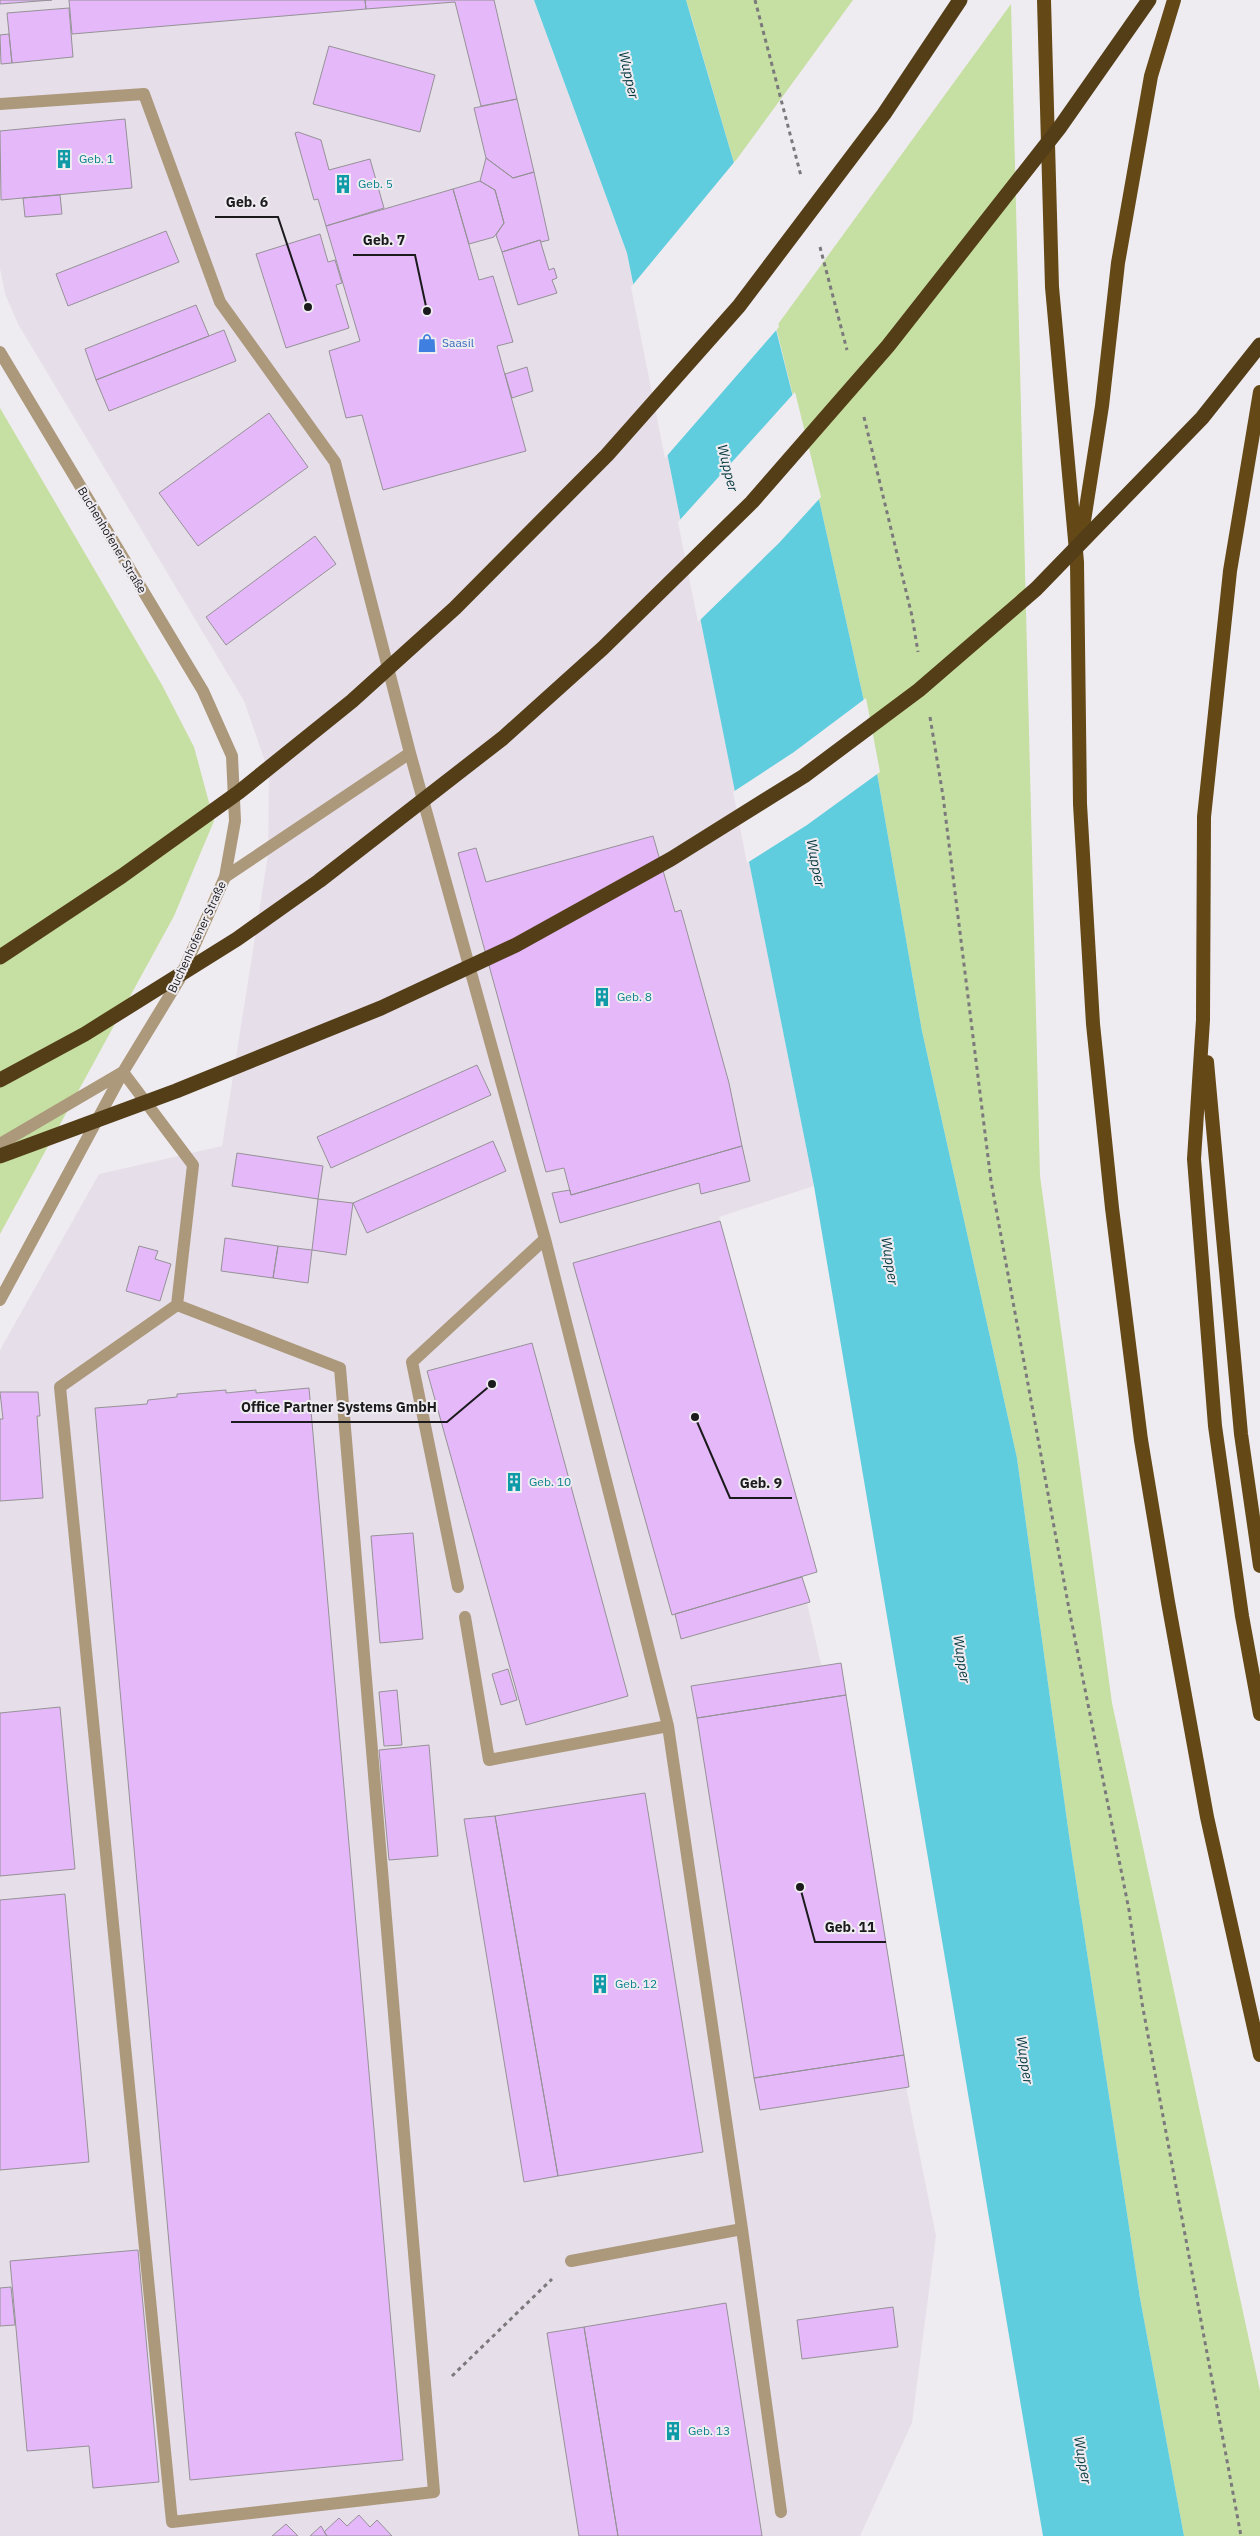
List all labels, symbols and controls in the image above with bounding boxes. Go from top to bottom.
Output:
water label: Wupper [615,50,643,101]
building icon: Geb. 1 [53,148,75,170]
place label: Geb. 1 [79,151,114,166]
building icon: Geb. 5 [332,173,354,195]
place label: Geb. 5 [358,176,393,191]
callout: Geb. 6 [215,188,278,217]
text: Geb. 6 [226,193,268,211]
callout: Geb. 7 [353,226,415,255]
text: Geb. 7 [363,231,405,249]
shop icon: Saasil [416,332,438,354]
place label: Saasil [442,335,474,350]
water label: Wupper [713,442,743,494]
street label: Buchenhofener Straße [75,484,150,596]
water label: Wupper [803,838,830,889]
street label: Buchenhofener Straße [164,878,229,995]
building icon: Geb. 8 [591,986,613,1008]
place label: Geb. 8 [617,989,652,1004]
water label: Wupper [877,1236,903,1287]
callout: Office Partner Systems GmbH [231,1393,447,1422]
text: Office Partner Systems GmbH [241,1398,437,1416]
callout: Geb. 9 [730,1469,792,1498]
building icon: Geb. 10 [503,1471,525,1493]
place label: Geb. 10 [529,1474,571,1489]
text: Geb. 9 [740,1474,782,1492]
water label: Wupper [949,1634,975,1685]
callout: Geb. 11 [815,1913,886,1942]
text: Geb. 11 [825,1918,876,1936]
building icon: Geb. 12 [589,1973,611,1995]
place label: Geb. 12 [615,1976,657,1991]
water label: Wupper [1012,2035,1038,2086]
building icon: Geb. 13 [662,2420,684,2442]
place label: Geb. 13 [688,2423,730,2438]
water label: Wupper [1070,2435,1096,2486]

